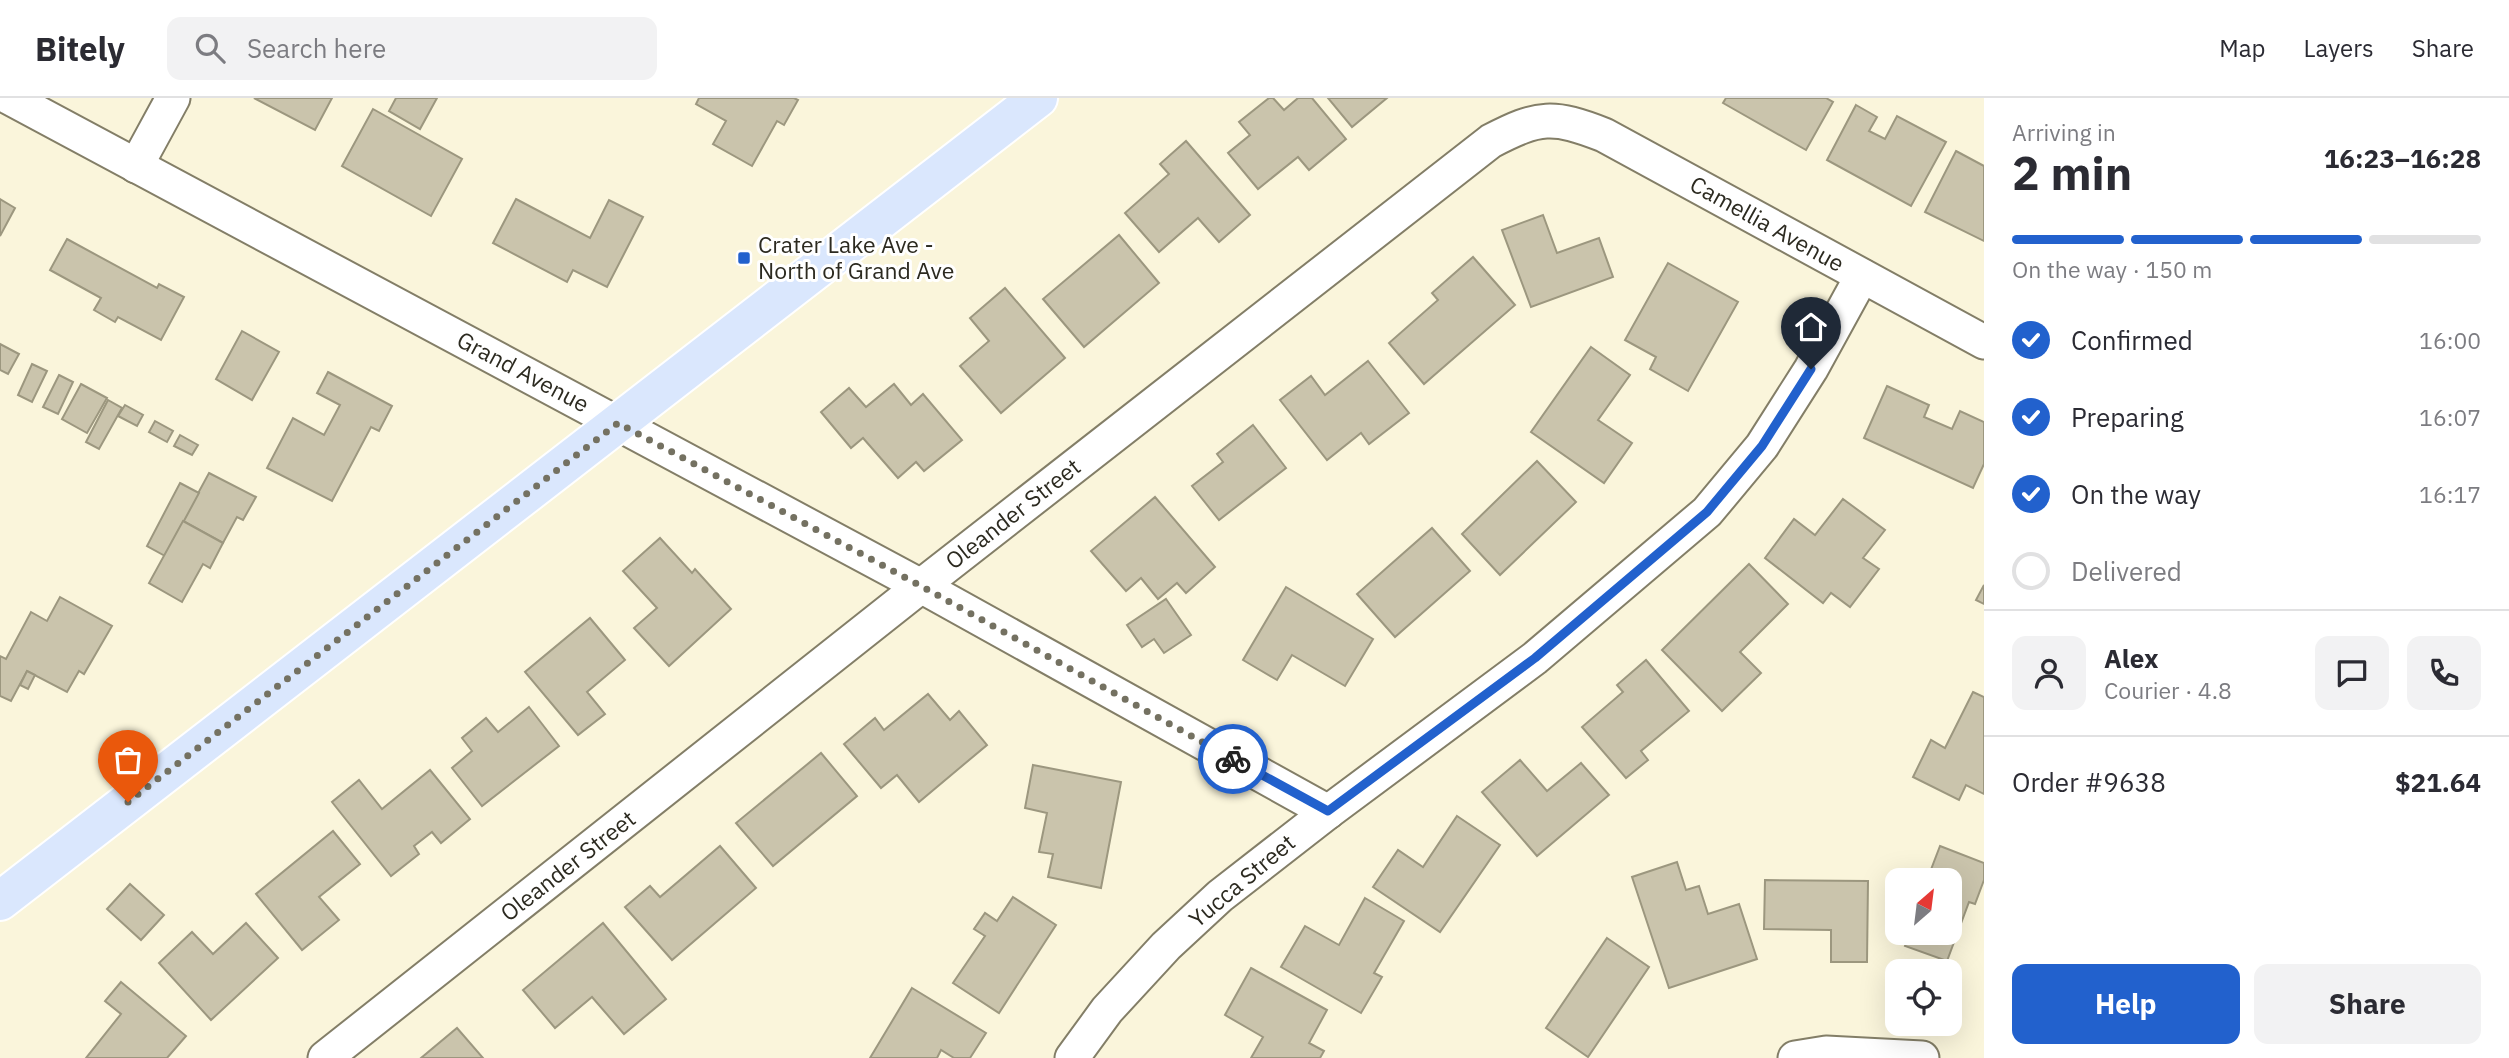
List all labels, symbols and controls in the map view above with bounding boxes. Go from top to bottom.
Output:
search box [167,17,657,80]
text: Bitely [35,27,125,70]
icon: search [191,29,229,67]
text: Search here [247,31,386,65]
text: Map [2219,32,2266,64]
text: Layers [2304,32,2374,64]
text: Share [2412,32,2474,64]
text: Arriving in [2012,117,2116,147]
text: 16:23–16:28 [2324,141,2481,175]
text: 2 min [2012,143,2132,203]
street label: Camellia Avenue [1685,168,1850,278]
place label: Crater Lake Ave - North of Grand Ave [758,229,954,285]
marker: Crater Lake Ave - North of Grand Ave [736,250,752,266]
text: On the way · 150 m [2012,254,2212,284]
pin [1781,297,1841,369]
icon: home [1792,308,1830,346]
icon: check [2012,321,2050,359]
text: Confirmed [2071,323,2193,357]
street label: Grand Avenue [452,324,595,418]
text: 16:00 [2419,325,2481,355]
icon: check [2012,398,2050,436]
text: Preparing [2071,400,2184,434]
text: 16:07 [2419,402,2481,432]
street label: Oleander Street [939,451,1086,575]
icon: check [2012,475,2050,513]
text: On the way [2071,477,2201,511]
text: 16:17 [2419,479,2481,509]
text: Delivered [2071,554,2182,588]
button: person [2012,636,2086,710]
button: chat [2315,636,2389,710]
button: phone [2407,636,2481,710]
text: Alex [2104,641,2158,675]
text: Courier · 4.8 [2104,675,2232,705]
courier [1198,724,1268,794]
pin [98,730,158,802]
icon: bike [1214,740,1252,778]
icon: bag [109,741,147,779]
text: Order #9638 [2012,765,2166,799]
text: $21.64 [2395,765,2481,799]
street label: Oleander Street [494,803,641,927]
street label: Yucca Street [1182,827,1301,933]
north arrow [1885,868,1962,945]
map controls [1885,868,1962,1036]
button: locate [1885,959,1962,1036]
button: Help [2012,964,2240,1044]
button: Share [2254,964,2481,1044]

